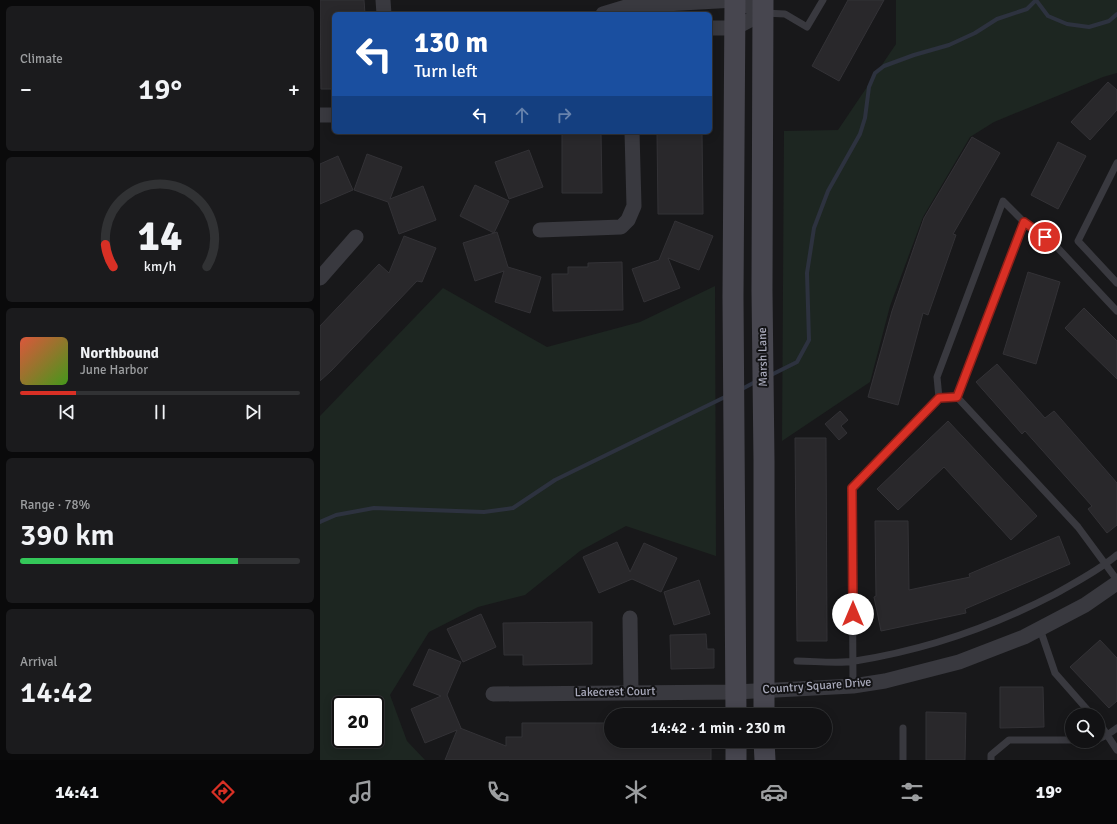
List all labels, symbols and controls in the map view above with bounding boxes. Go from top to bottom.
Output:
text: 130 m [414,26,488,60]
icon: left [348,28,400,80]
text: Climate [20,51,63,67]
text: Turn left [414,60,477,82]
text: 19° [138,71,182,108]
text: − [20,76,32,103]
text: + [288,76,300,103]
icon: left [469,104,491,126]
icon: ahead [511,104,533,126]
icon: right [553,104,575,126]
text: 14 [138,211,182,262]
pin [1028,220,1062,254]
icon: arrive [1034,226,1056,248]
text: km/h [144,258,176,275]
street label: Marsh Lane [755,327,771,387]
text: Northbound [80,344,159,362]
text: June Harbor [80,362,148,378]
icon: previous [56,401,78,423]
icon: pause [149,401,171,423]
icon: next [242,401,264,423]
text: Range · 78% [20,497,90,513]
text: 390 km [20,517,115,554]
position arrow [832,593,874,635]
text: Arrival [20,654,57,670]
text: 14:42 [20,674,93,711]
street label: Country Square Drive [762,675,872,697]
street label: Lakecrest Court [574,684,656,700]
speed limit sign: 20 [332,696,384,748]
map controls [1065,708,1105,748]
button: search [1065,708,1105,748]
text: 14:42 · 1 min · 230 m [651,719,785,737]
icon: directions [209,778,237,806]
icon: music [347,778,375,806]
icon: phone [484,778,512,806]
icon: climate [622,778,650,806]
icon: car [760,778,788,806]
icon: filters [898,778,926,806]
text: 14:41 [55,781,99,803]
text: 19° [1035,781,1062,803]

